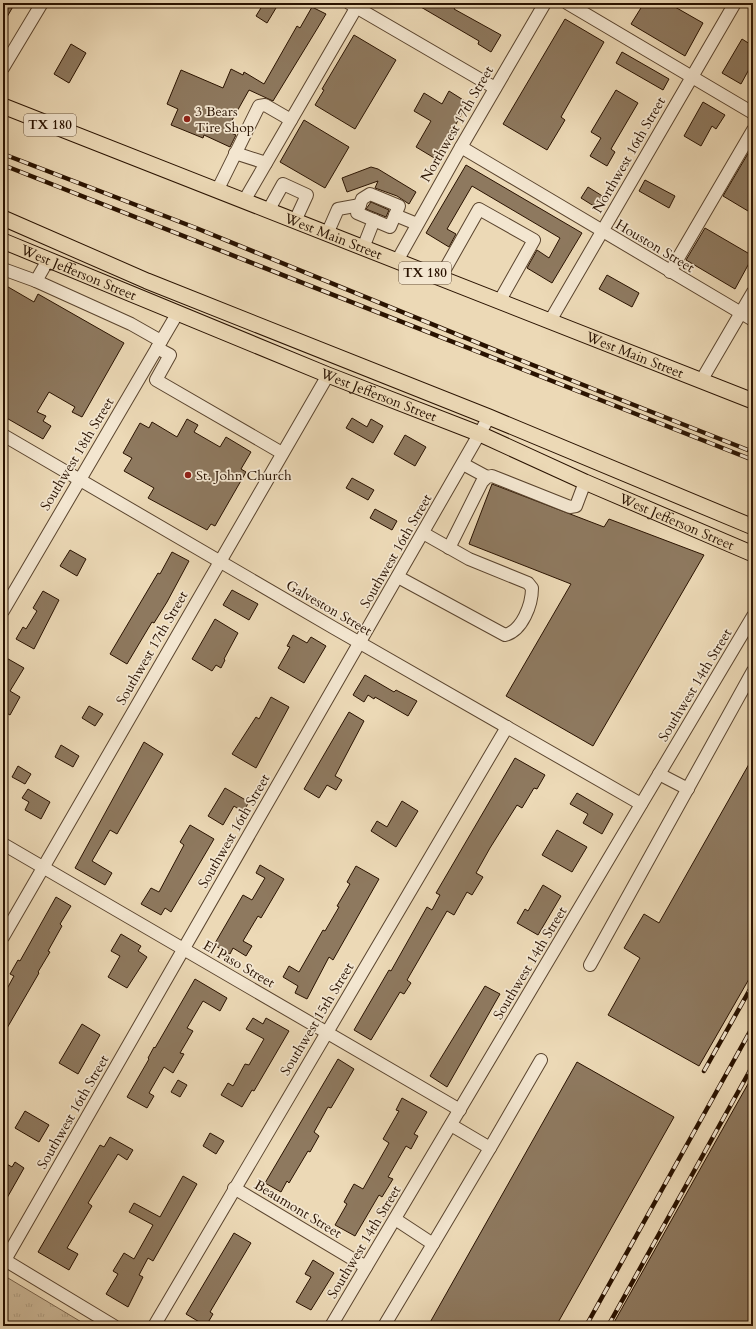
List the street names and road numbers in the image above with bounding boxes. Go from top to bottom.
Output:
street label: Northwest 17th Street [416,62,498,186]
street label: Northwest 16th Street [588,93,670,217]
road number: TX 180 [24,114,76,136]
street label: West Main Street [281,208,385,264]
street label: Houston Street [612,215,699,277]
street label: West Jefferson Street [17,240,140,305]
road number: TX 180 [399,262,451,284]
street label: West Main Street [582,326,687,383]
street label: West Jefferson Street [317,363,440,426]
street label: Southwest 18th Street [36,393,119,514]
street label: West Jefferson Street [615,488,738,555]
street label: Southwest 16th Street [356,490,437,611]
street label: Galveston Street [283,576,376,641]
street label: Southwest 17th Street [112,587,193,708]
street label: Southwest 14th Street [654,624,737,745]
street label: Southwest 16th Street [194,770,275,891]
street label: Southwest 14th Street [489,902,572,1023]
street label: El Paso Street [200,936,279,993]
street label: Southwest 15th Street [276,958,359,1079]
street label: Southwest 16th Street [33,1051,114,1172]
street label: Beaumont Street [251,1175,346,1243]
street label: Southwest 14th Street [323,1181,406,1302]

